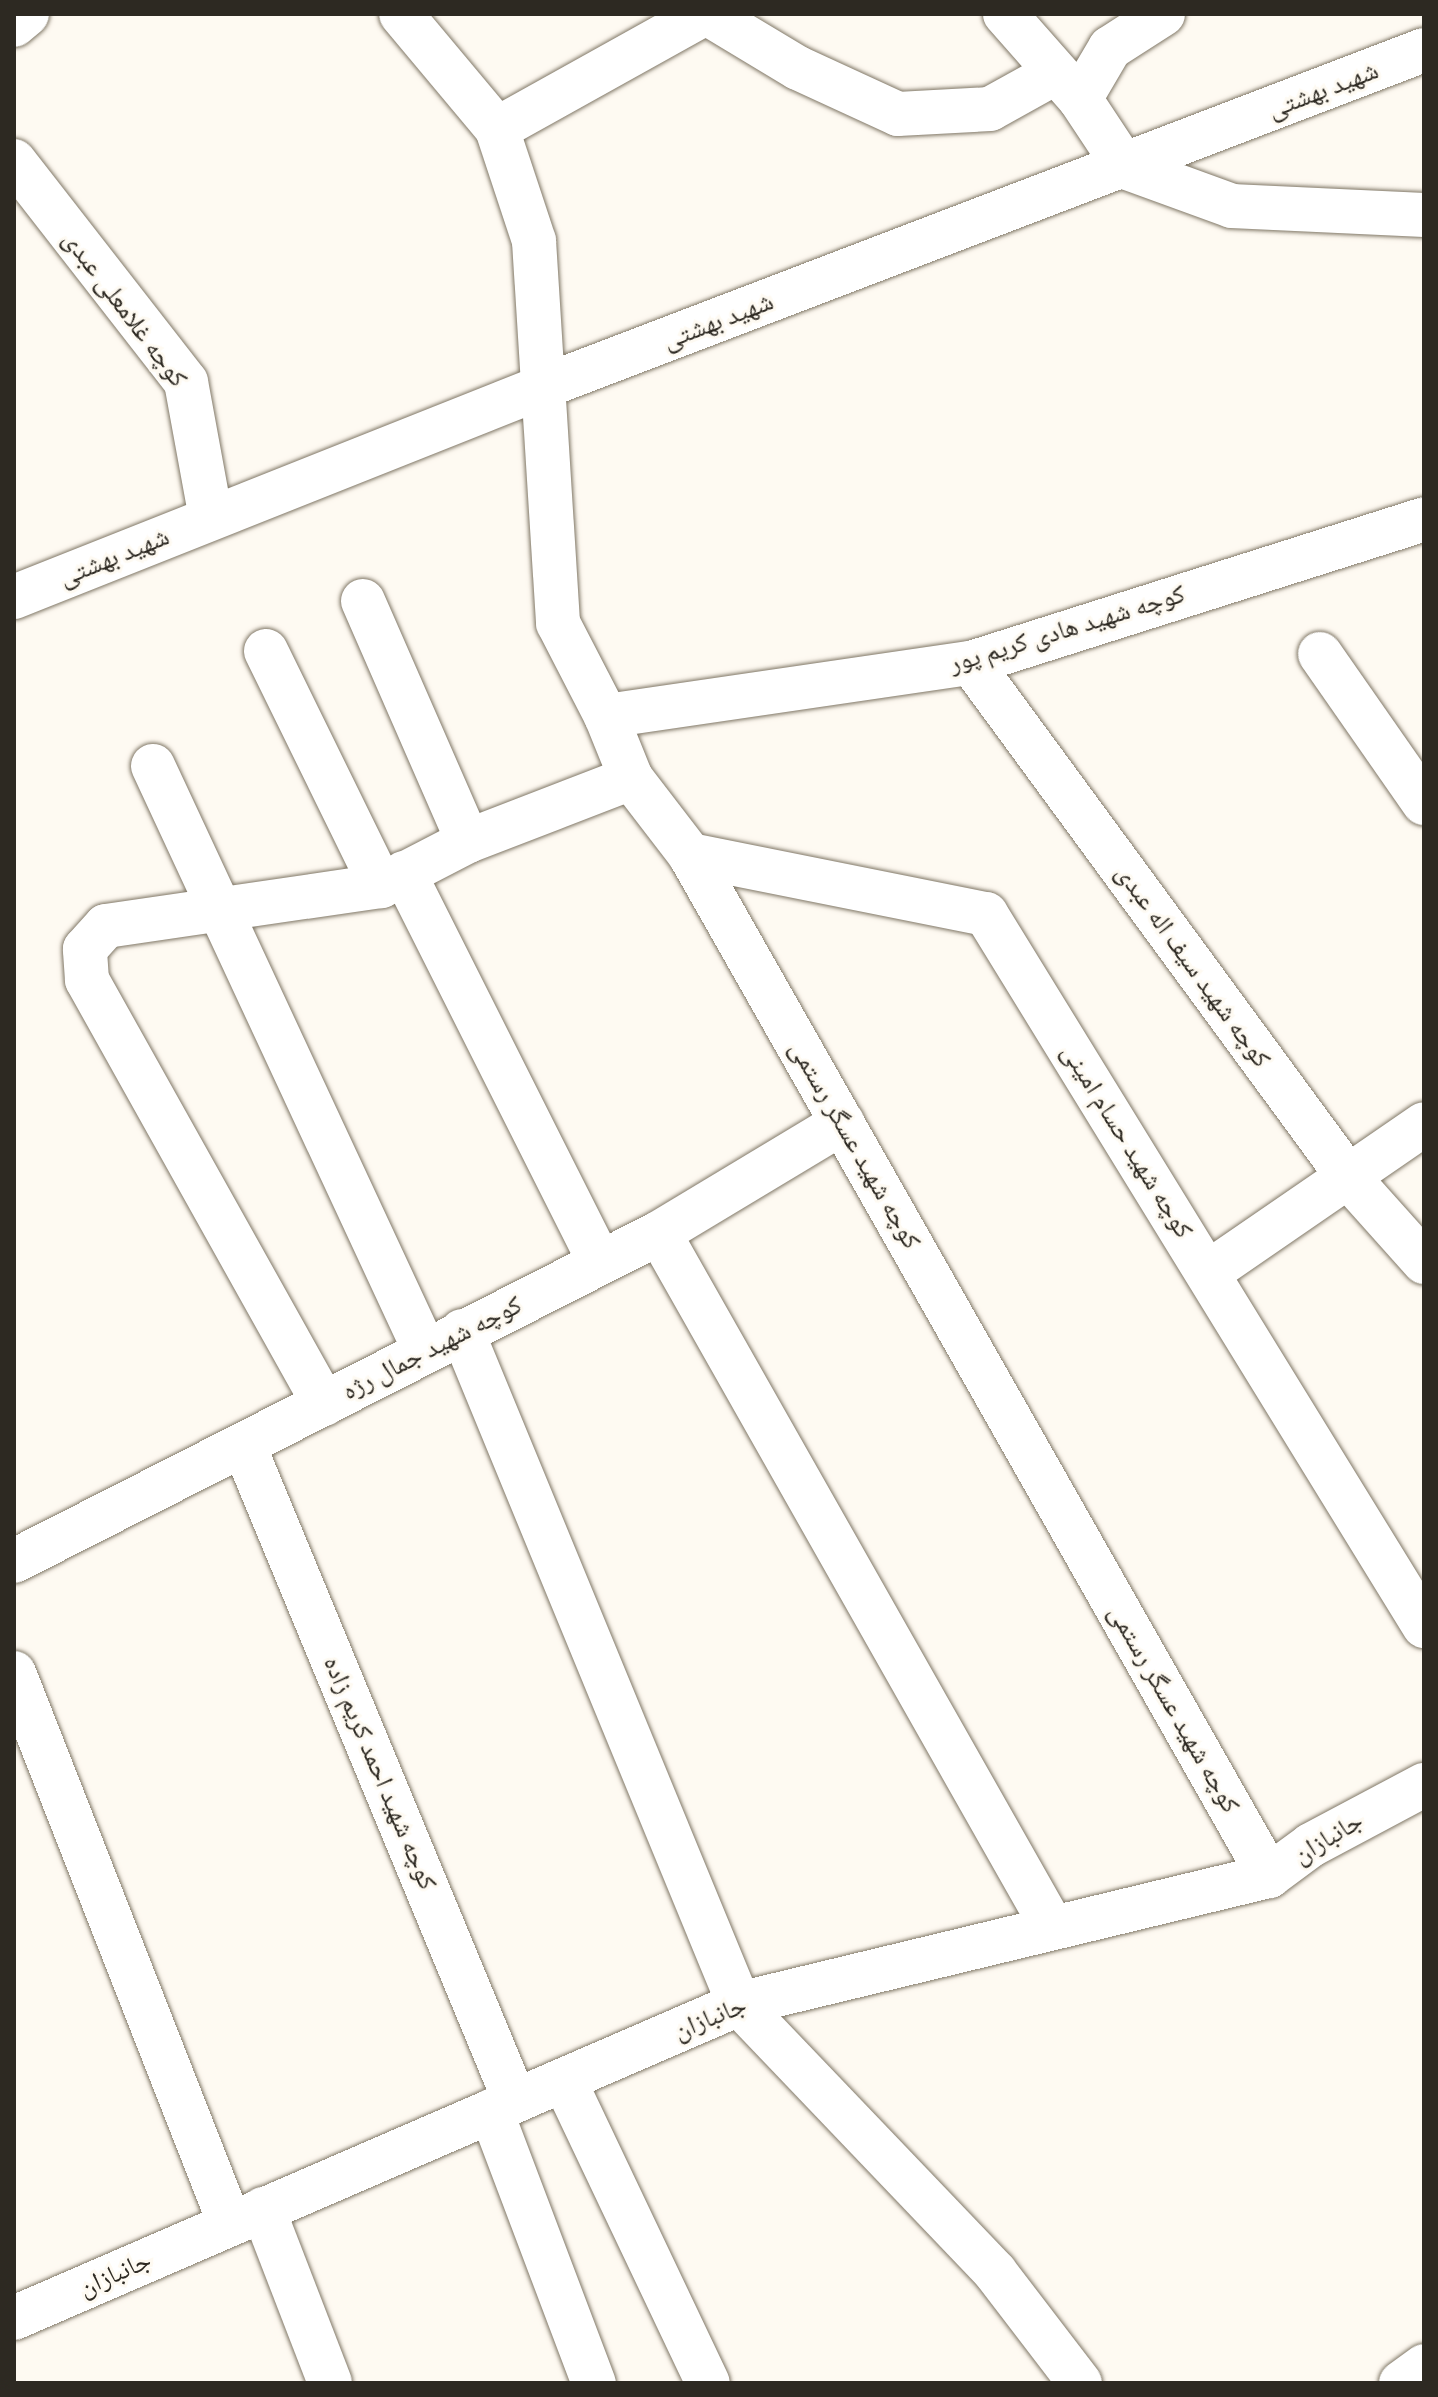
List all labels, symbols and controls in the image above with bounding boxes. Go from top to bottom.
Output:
street label: شهید بهشتی [1263,55,1383,125]
street label: کوچه غلامعلی عبدی [56,225,194,393]
street label: شهید بهشتی [658,286,778,356]
street label: شهید بهشتی [54,521,174,593]
street label: کوچه شهید هادی کریم پور [945,578,1189,680]
street label: کوچه شهید سیف اله عبدی [1109,858,1277,1074]
street label: کوچه شهید عسگر رستمی [783,1035,927,1255]
street label: کوچه شهید حسام امینی [1055,1038,1199,1244]
street label: کوچه شهید جمال رژه [337,1289,527,1407]
street label: کوچه شهید عسگر رستمی [1102,1599,1246,1819]
street label: کوچه شهید احمد کریم زاده [317,1652,443,1894]
street label: جانبازان [1287,1805,1369,1871]
street label: جانبازان [669,1989,751,2047]
street label: جانبازان [74,2244,156,2304]

